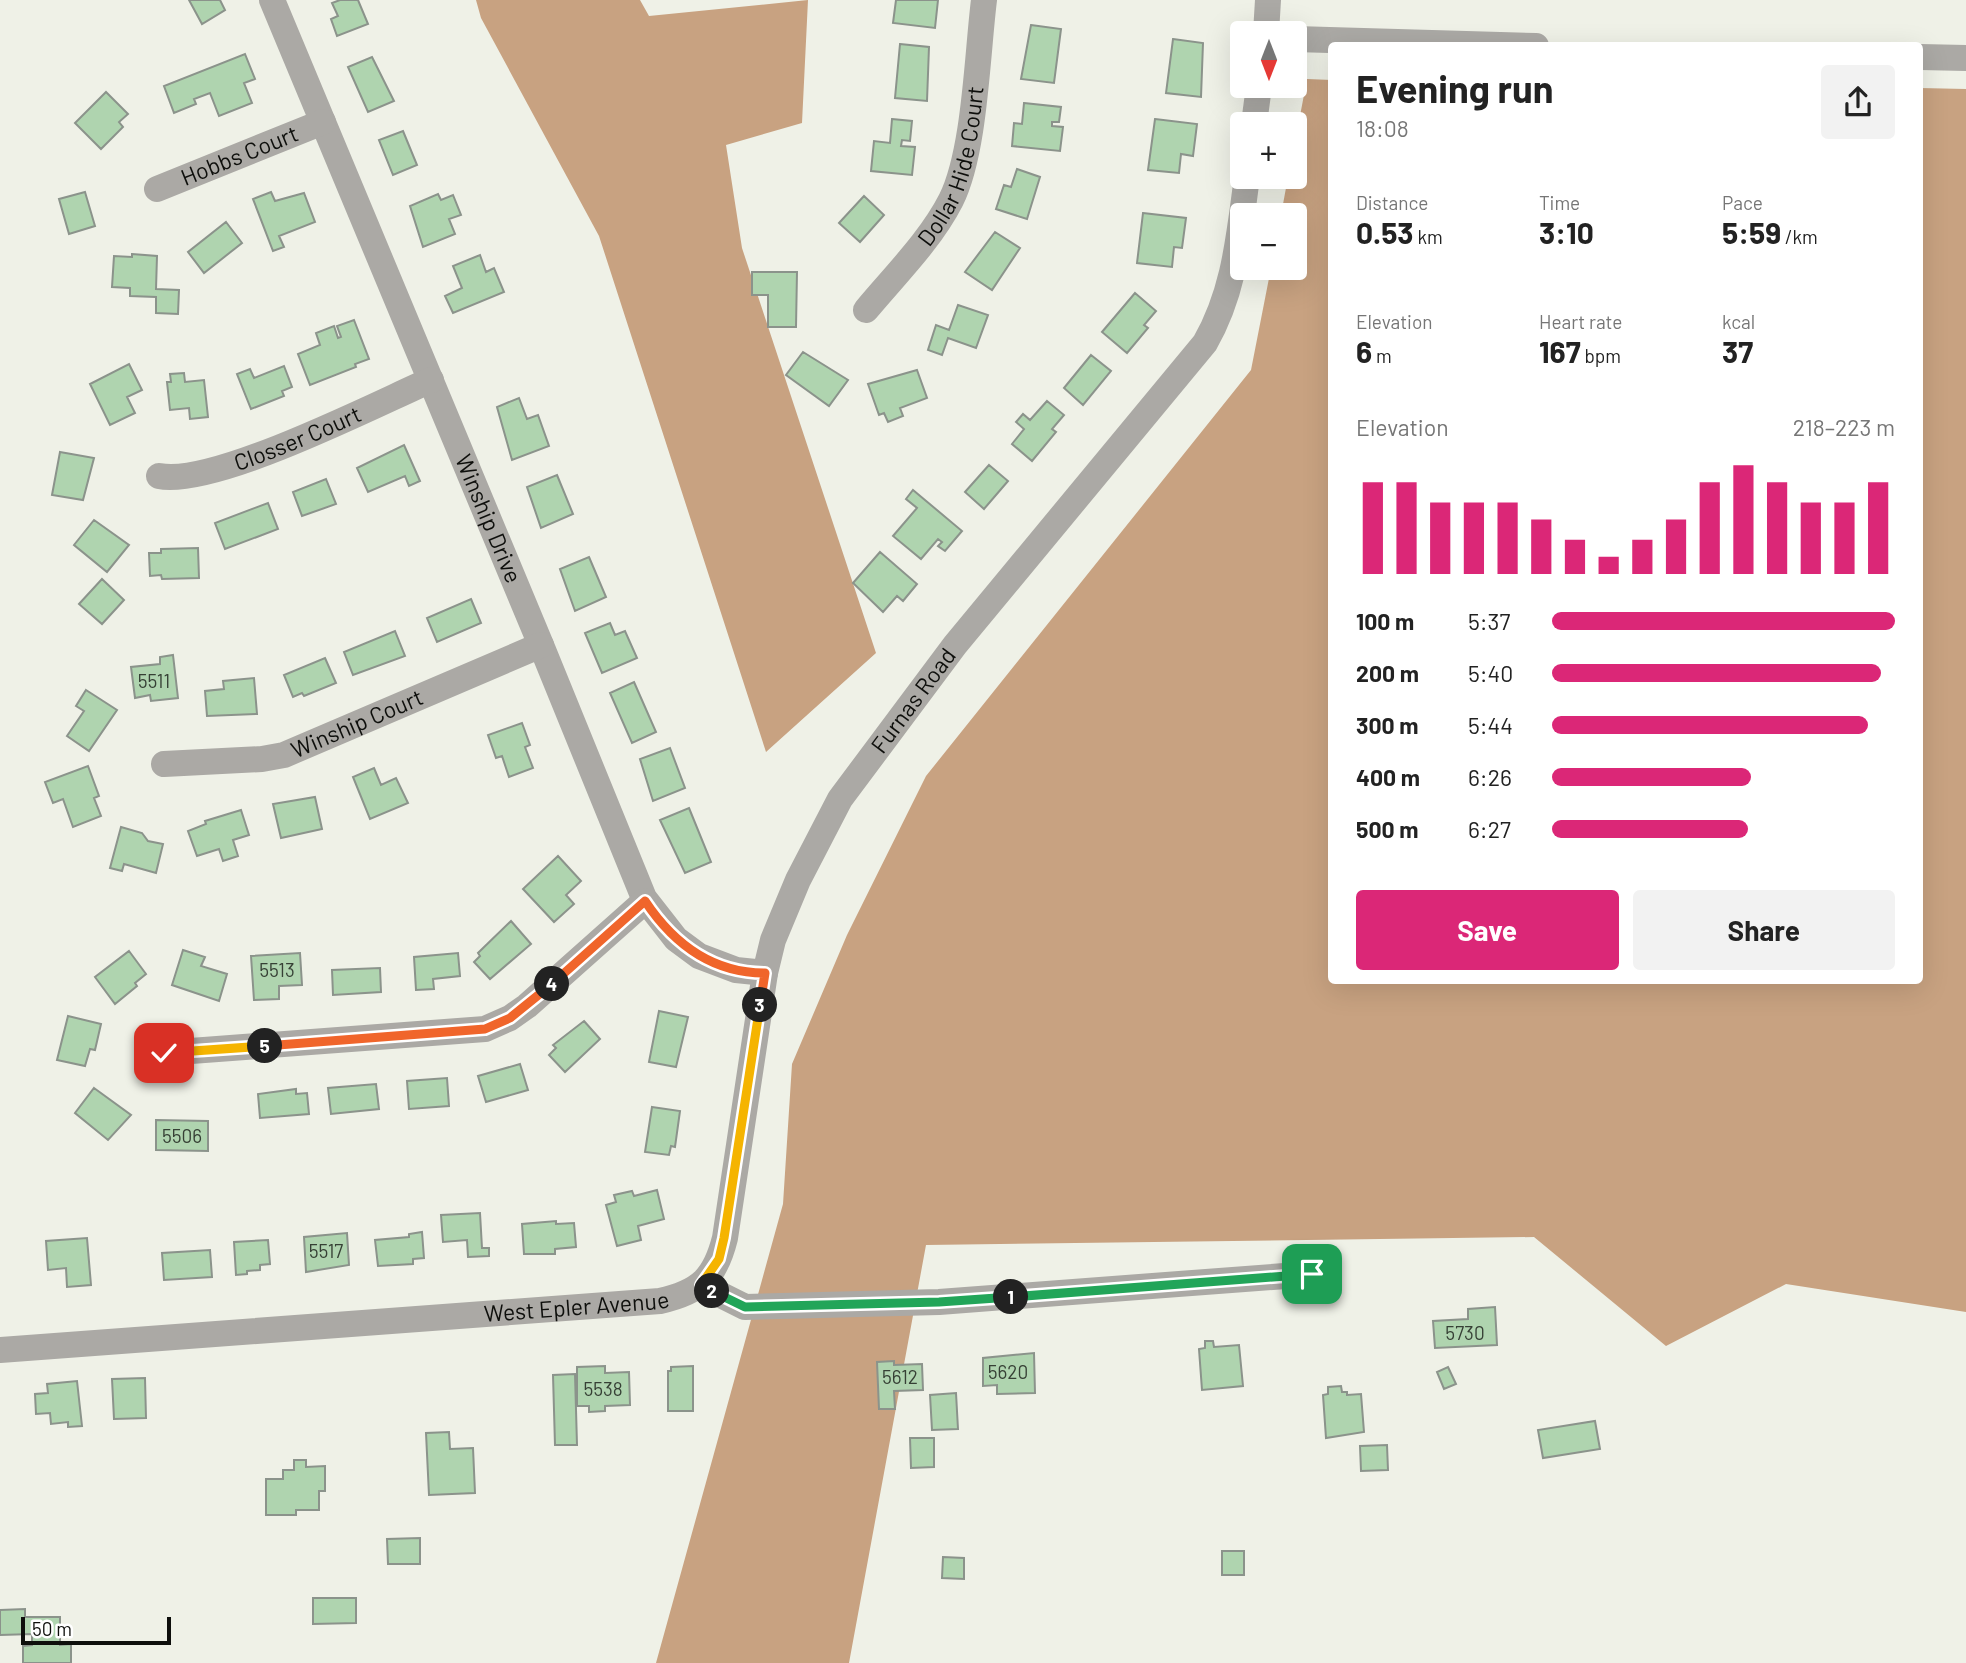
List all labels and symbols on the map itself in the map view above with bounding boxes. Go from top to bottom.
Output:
north arrow [1230,21,1307,98]
street label: Dollar Hide Court [911,85,989,251]
street label: Hobbs Court [176,119,302,191]
street label: Closser Court [230,399,365,476]
street label: Winship Drive [450,450,528,587]
street label: Furnas Road [864,642,961,758]
house number: 5511 [138,669,170,692]
street label: Winship Court [286,682,427,763]
house number: 5513 [259,958,295,981]
pin: 4 [534,967,570,1002]
pin: 3 [742,988,778,1023]
pin [134,1023,194,1083]
pin: 5 [247,1028,282,1064]
house number: 5506 [162,1124,202,1147]
house number: 5517 [309,1239,343,1262]
pin [1282,1244,1342,1304]
pin: 2 [694,1274,730,1308]
pin: 1 [993,1280,1028,1314]
street label: West Epler Avenue [483,1284,672,1327]
house number: 5730 [1445,1321,1485,1344]
house number: 5620 [988,1360,1028,1383]
house number: 5612 [882,1365,918,1388]
house number: 5538 [583,1377,623,1400]
scale bar [21,1614,172,1646]

